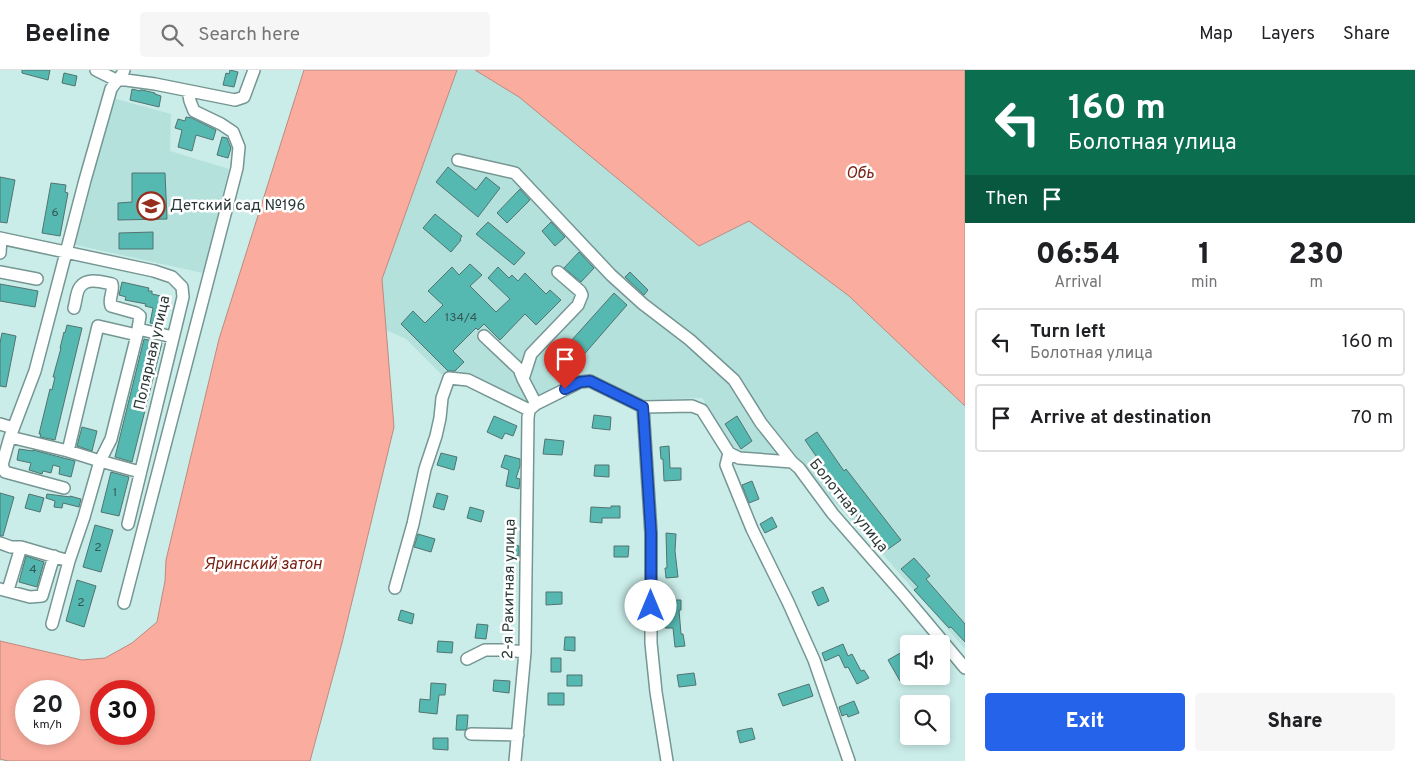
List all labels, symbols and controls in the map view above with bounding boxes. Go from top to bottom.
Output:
search box [140,12,490,57]
text: Beeline [25,20,110,50]
icon: search [158,21,186,49]
text: Search here [198,23,300,47]
text: Map [1199,23,1233,46]
text: Layers [1261,23,1315,46]
text: Share [1343,23,1390,46]
text: 160 m [1068,87,1166,131]
icon: left [985,90,1050,155]
text: Болотная улица [1068,130,1237,157]
water label: Обь [846,164,874,184]
icon: arrive [1038,185,1066,213]
text: Then [985,187,1028,211]
school or university icon: Детский сад №196 [136,191,166,221]
place label: Детский сад №196 [170,197,305,216]
house number: 6 [51,205,59,221]
text: 06:54 [1036,237,1120,274]
text: 1 [1198,237,1210,274]
text: 230 [1288,237,1344,274]
text: Arrival [1054,273,1102,293]
text: min [1191,273,1218,293]
text: m [1310,273,1323,293]
street label: Полярная улица [131,294,175,412]
house number: 134/4 [445,310,477,326]
text: Turn left [1030,320,1106,344]
icon: left [987,328,1015,356]
text: 160 m [1342,330,1393,354]
pin [544,338,586,389]
text: Болотная улица [1030,344,1153,364]
icon: arrive [551,345,579,373]
icon: arrive [987,404,1015,432]
text: Arrive at destination [1030,406,1211,430]
text: 70 m [1351,406,1393,430]
street label: Болотная улица [804,455,892,557]
house number: 1 [113,485,117,501]
street label: 2-я Ракитная улица [499,519,521,659]
house number: 2 [94,540,102,556]
water label: Яринский затон [204,555,323,575]
house number: 4 [29,562,37,578]
position arrow [624,579,676,631]
house number: 2 [77,595,85,611]
map controls [900,635,950,745]
button: sound [900,635,950,685]
speed limit sign: 30 [90,680,155,745]
text: 20 [32,690,63,722]
button: Exit [985,693,1185,751]
button: Share [1195,693,1395,751]
button: search [900,695,950,745]
text: km/h [33,717,62,733]

